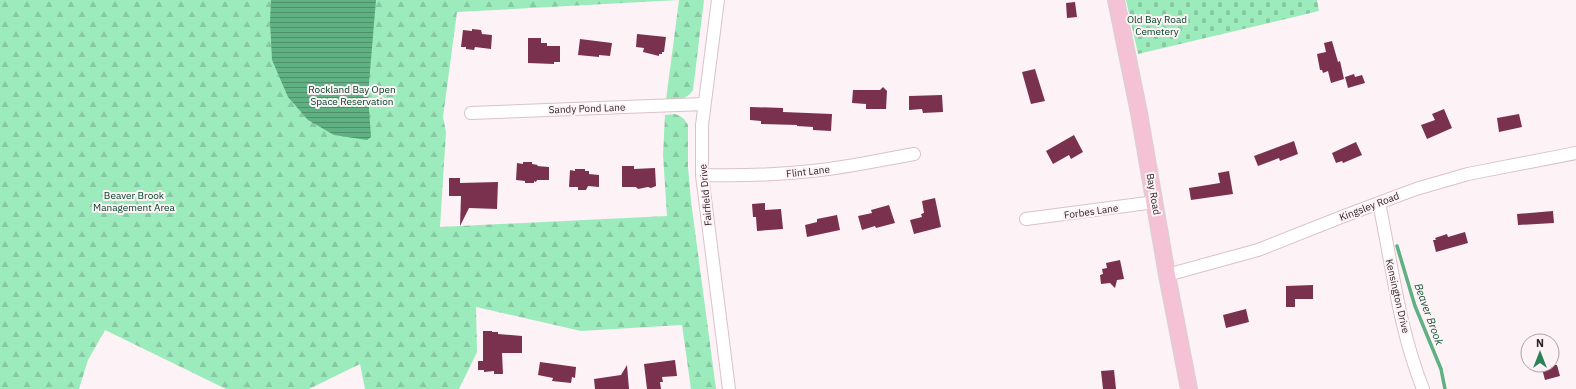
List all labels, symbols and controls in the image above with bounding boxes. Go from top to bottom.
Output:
park label: Old Bay Road Cemetery [1127,13,1187,38]
park label: Rockland Bay Open Space Reservation [308,83,396,108]
street label: Sandy Pond Lane [548,101,626,116]
street label: Fairfield Drive [696,163,715,226]
street label: Flint Lane [786,163,831,180]
street label: Bay Road [1143,172,1164,216]
park label: Beaver Brook Management Area [93,189,176,214]
street label: Kingsley Road [1337,189,1401,224]
street label: Forbes Lane [1063,201,1120,222]
street label: Kensington Drive [1383,258,1412,335]
water label: Beaver Brook [1411,281,1447,347]
north arrow [1520,333,1560,373]
text: N [1536,336,1544,350]

